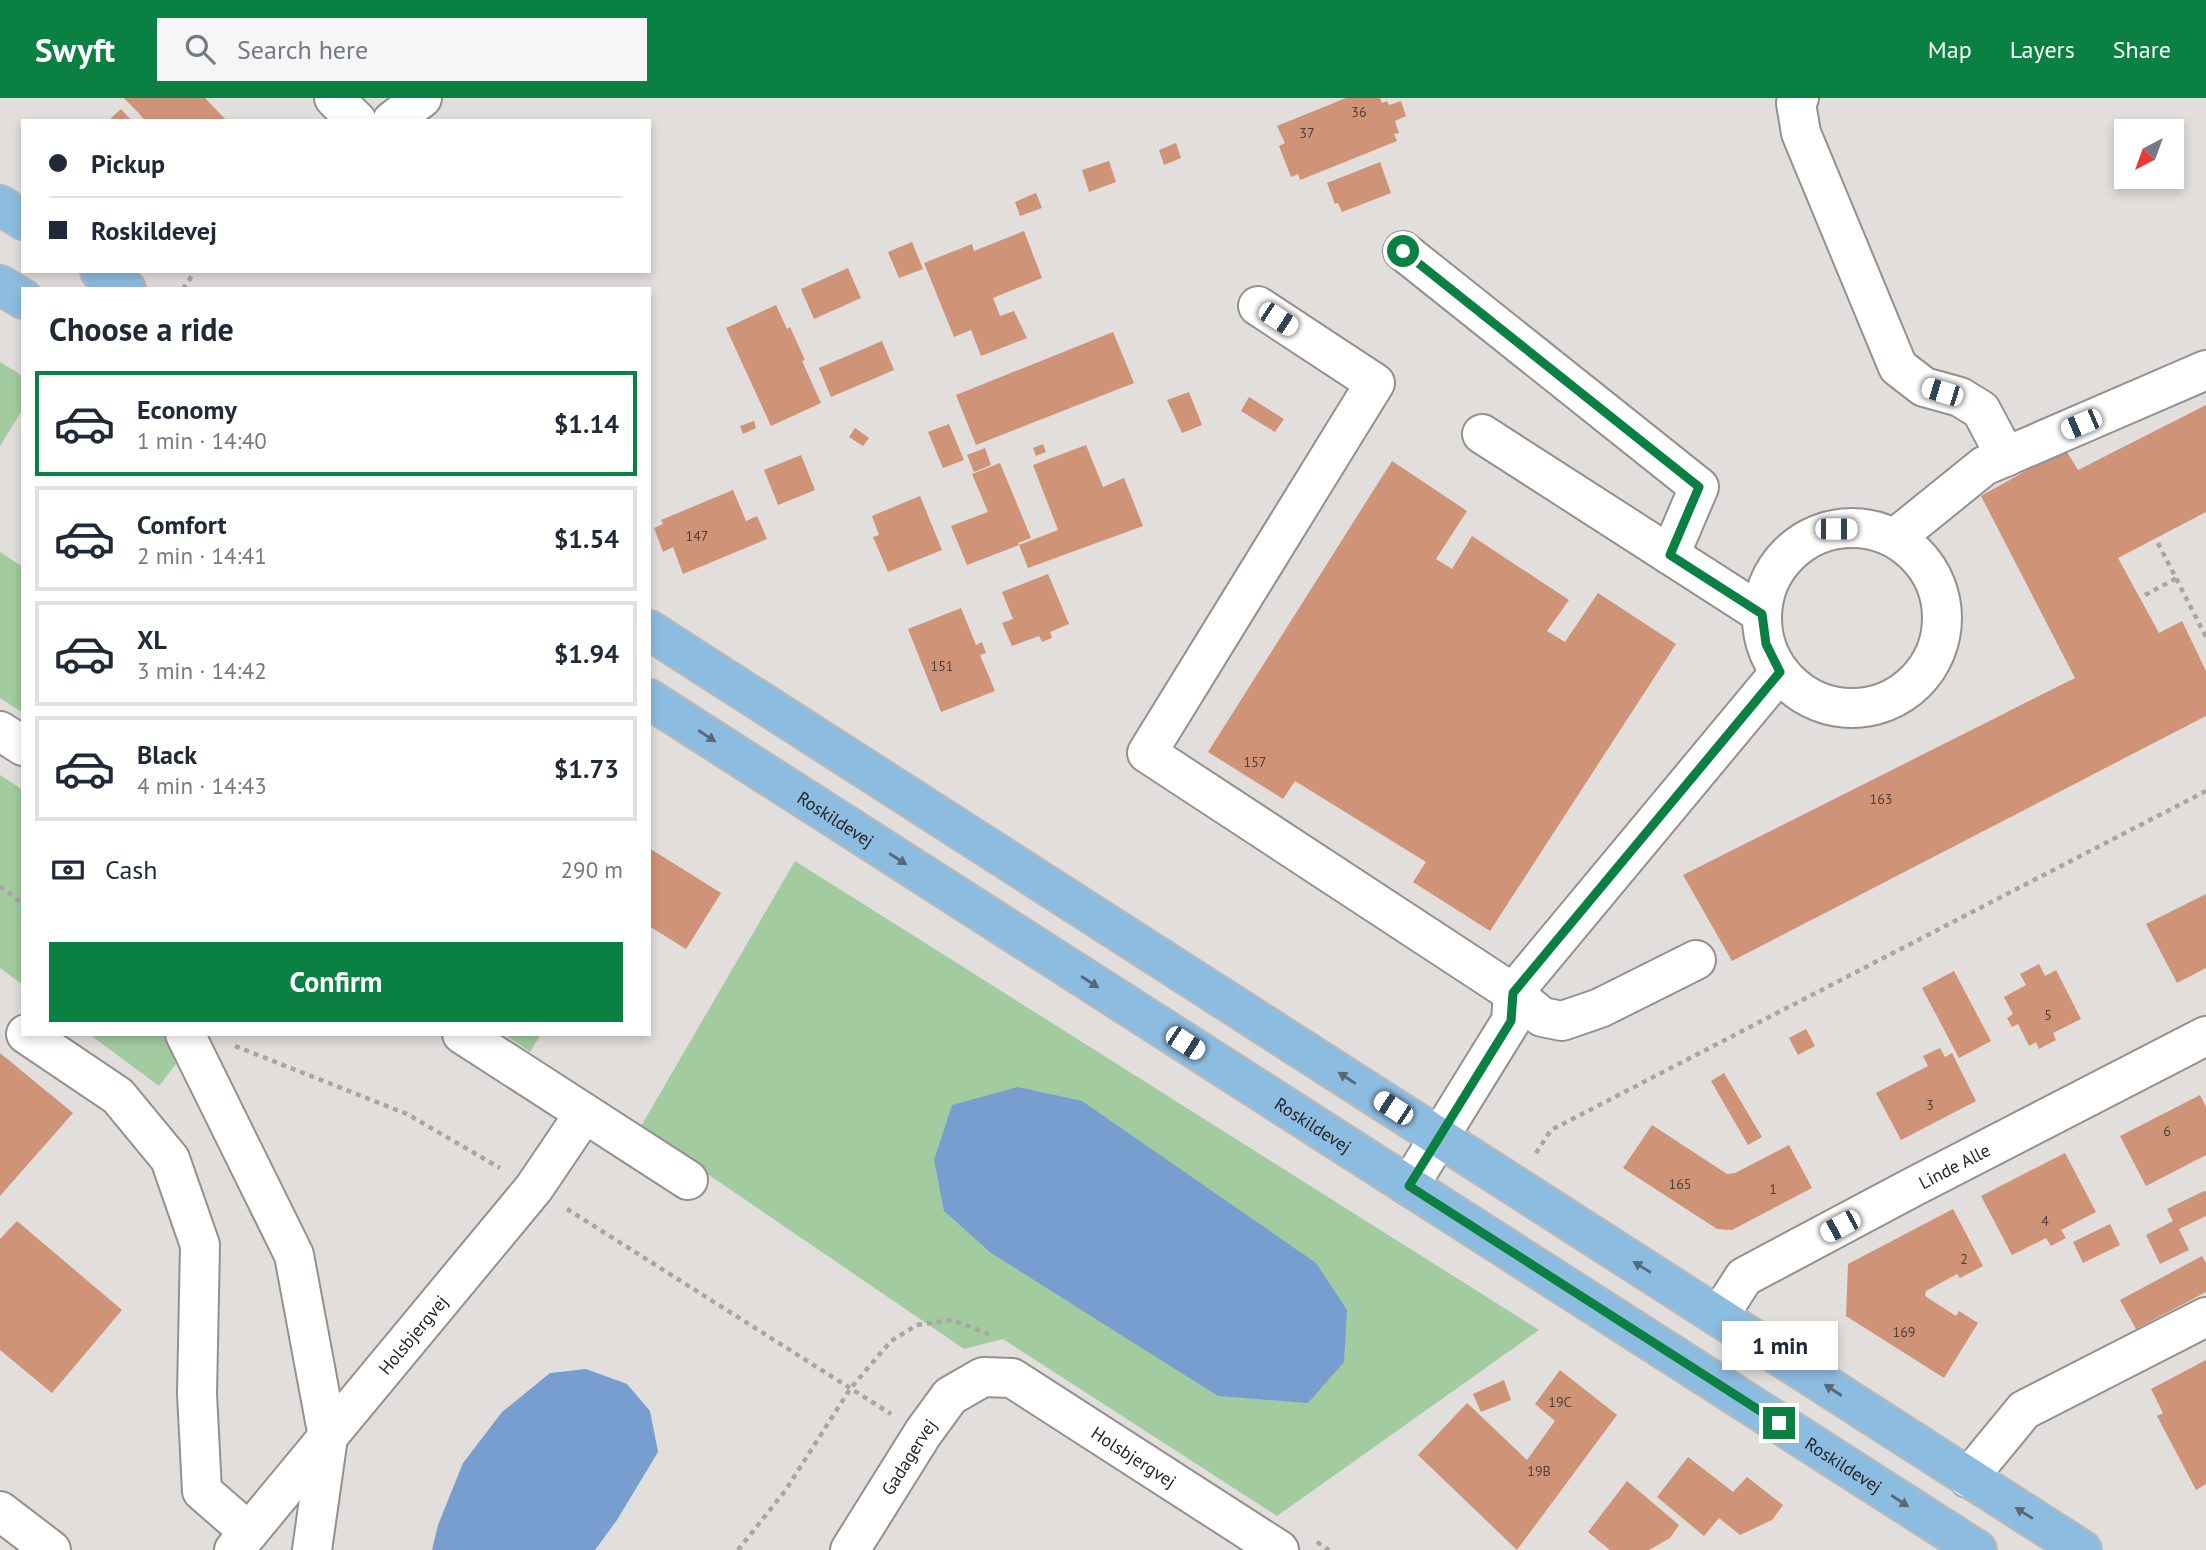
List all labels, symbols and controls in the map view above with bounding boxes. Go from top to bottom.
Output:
search box [157,18,647,81]
text: Swyft [35,28,115,71]
icon: search [181,30,219,68]
text: Search here [237,33,368,66]
text: Map [1928,34,1972,65]
text: Layers [2010,34,2075,65]
text: Share [2113,34,2171,65]
house number: 36 [1351,103,1367,121]
north arrow [2114,119,2184,189]
map controls [2114,119,2184,189]
house number: 37 [1299,124,1315,142]
text: Pickup [91,147,165,180]
text: Roskildevej [91,214,217,247]
route start [1387,235,1419,267]
car [1255,299,1302,339]
text: Choose a ride [49,308,234,350]
car [1919,376,1966,408]
icon: car [53,392,116,455]
text: Economy [137,393,237,426]
car [2058,406,2105,442]
text: $1.14 [554,407,619,440]
text: 1 min · 14:40 [137,426,267,455]
icon: car [53,507,116,570]
text: Comfort [137,508,227,541]
car [1816,519,1858,540]
text: $1.54 [554,522,619,555]
house number: 147 [686,527,708,545]
text: 2 min · 14:41 [137,541,267,570]
icon: car [53,622,116,685]
text: XL [137,623,167,656]
text: $1.94 [554,637,619,670]
text: 3 min · 14:42 [137,656,267,685]
house number: 151 [931,657,953,675]
one-way arrow [697,730,716,743]
icon: car [53,737,116,800]
text: Black [137,738,197,771]
text: $1.73 [554,752,619,785]
house number: 157 [1244,753,1266,771]
text: 4 min · 14:43 [137,771,267,800]
street label: Roskildevej [793,786,879,852]
house number: 163 [1870,790,1892,808]
icon: cash [49,851,87,889]
one-way arrow [889,852,908,865]
text: Cash [105,853,157,886]
text: 290 m [561,855,623,884]
button: Confirm [49,942,623,1022]
one-way arrow [1080,975,1099,988]
house number: 5 [2044,1006,2052,1024]
car [1162,1023,1209,1063]
one-way arrow [1337,1072,1357,1085]
car [1370,1088,1417,1128]
street label: Roskildevej [1271,1092,1356,1158]
house number: 3 [1926,1096,1934,1114]
house number: 6 [2163,1122,2171,1140]
street label: Linde Alle [1914,1138,1994,1194]
house number: 165 [1669,1175,1691,1193]
house number: 1 [1769,1180,1777,1198]
car [1817,1207,1864,1245]
house number: 4 [2041,1212,2049,1230]
house number: 2 [1960,1250,1968,1268]
one-way arrow [1632,1261,1651,1274]
street label: Holsbjergvej [373,1290,452,1379]
callout: 1 min [1721,1322,1837,1370]
house number: 169 [1893,1323,1915,1341]
text: 1 min [1752,1331,1808,1360]
one-way arrow [1824,1383,1842,1397]
house number: 19C [1548,1393,1572,1411]
route end [1763,1407,1795,1439]
street label: Gadagervej [876,1414,941,1499]
street label: Holsbjergvej [1087,1421,1181,1492]
street label: Roskildevej [1801,1432,1886,1498]
house number: 19B [1527,1462,1551,1480]
one-way arrow [1891,1494,1910,1507]
one-way arrow [2015,1507,2034,1520]

